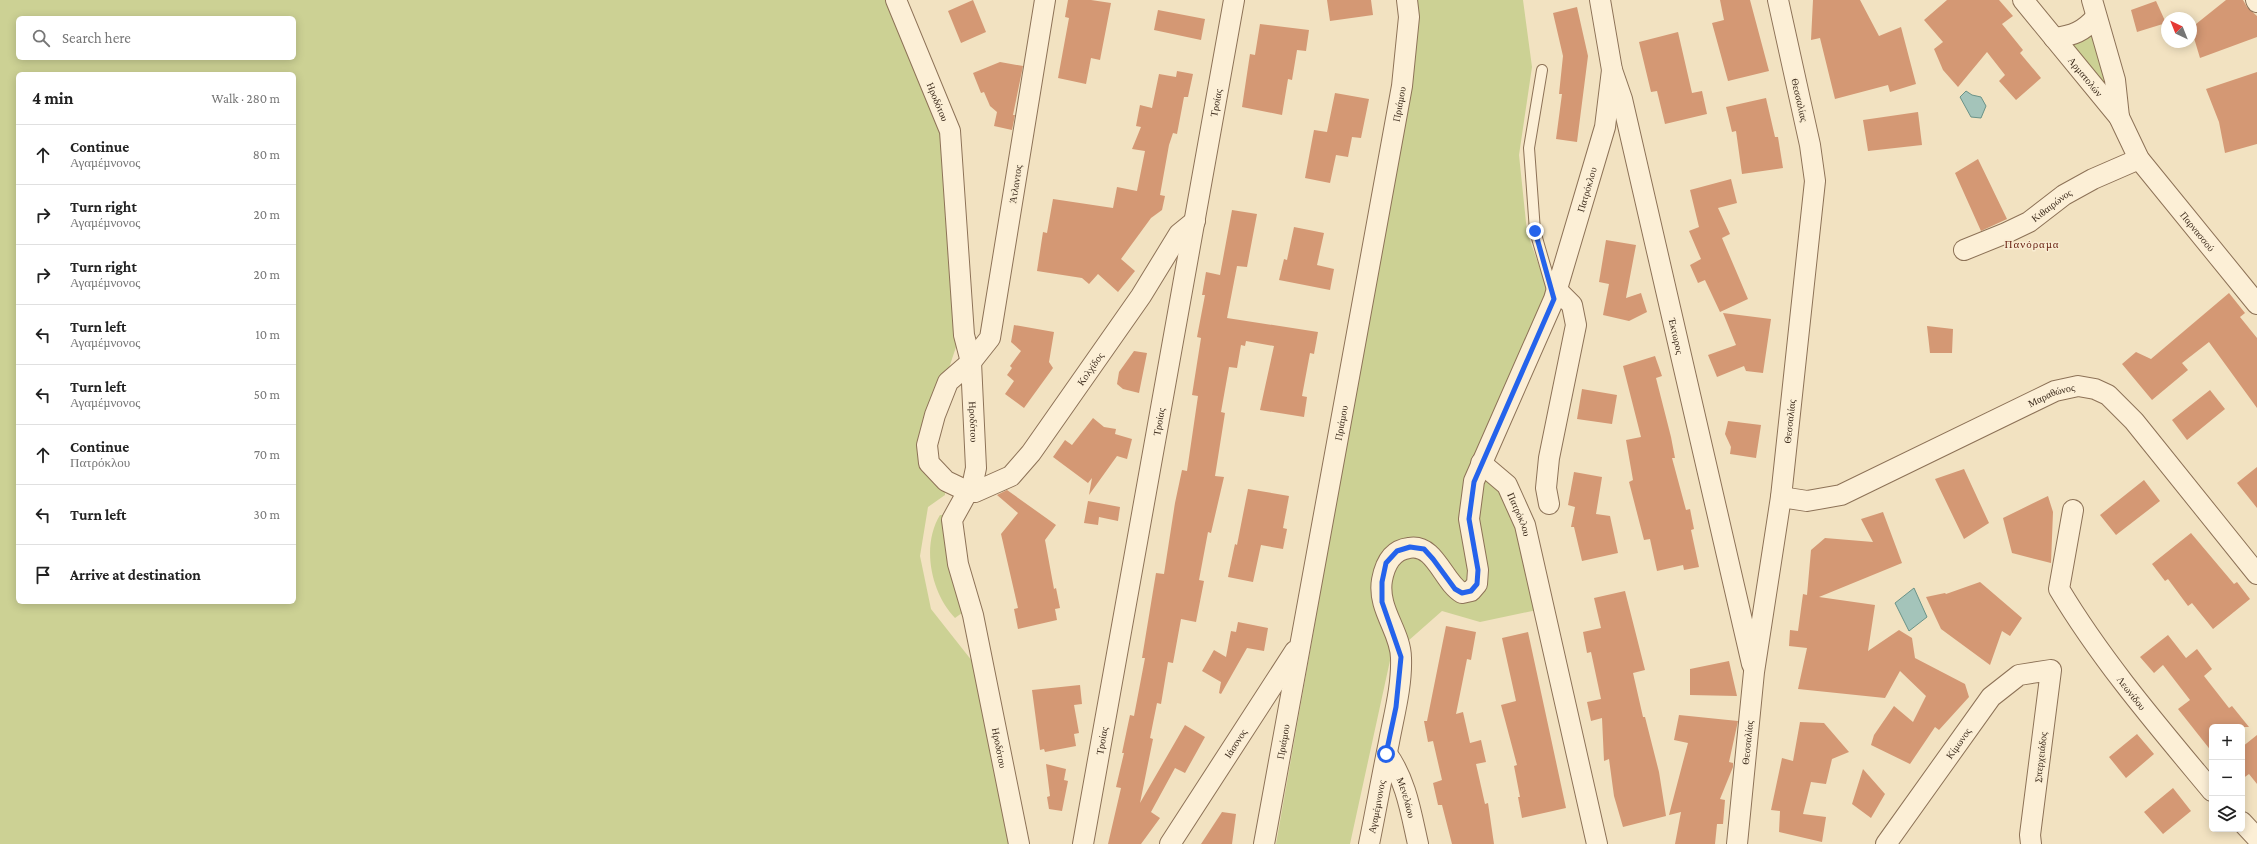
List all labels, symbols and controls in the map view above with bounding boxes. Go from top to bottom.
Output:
north arrow [2161,12,2197,48]
search box [16,16,296,60]
icon: search [30,27,52,49]
text: Search here [62,30,131,46]
street label: Αρματολών [2066,55,2105,99]
street label: Θεσσαλίας [1789,77,1810,123]
street label: Ηροδότου [925,81,950,123]
street label: Πριάμου [1391,86,1408,123]
street label: Τροίας [1208,88,1224,118]
text: 4 min [32,89,74,108]
text: Walk · 280 m [212,91,280,106]
text: Continue [70,139,129,155]
icon: ahead [32,144,54,166]
text: 80 m [253,147,280,162]
text: Αγαμέμνονος [70,155,140,170]
street label: Άτλαντος [1007,164,1024,204]
street label: Πατρόκλου [1575,166,1599,213]
street label: Κιθαιρώνος [2029,187,2074,224]
text: Turn right [70,199,137,215]
icon: right [32,204,54,226]
text: 20 m [254,207,280,222]
street label: Παρνασσού [2178,209,2217,254]
text: Αγαμέμνονος [70,215,140,230]
route end [1526,222,1544,240]
district label: Πανόραμα [2004,238,2060,251]
text: Turn right [70,259,137,275]
icon: right [32,264,54,286]
text: 20 m [254,267,280,282]
text: Αγαμέμνονος [70,275,140,290]
street label: Έκτωρος [1666,316,1686,355]
text: Turn left [70,319,126,335]
icon: left [32,324,54,346]
text: 10 m [255,327,280,342]
text: Αγαμέμνονος [70,335,140,350]
street label: Κολχίδος [1075,350,1106,388]
text: Turn left [70,379,126,395]
street label: Μαραθώνος [2026,382,2076,409]
icon: left [32,384,54,406]
text: 50 m [254,387,280,402]
text: Αγαμέμνονος [70,395,140,410]
street label: Θεσσαλίας [1782,399,1797,444]
street label: Ηροδότου [967,401,980,443]
street label: Πριάμου [1333,405,1350,441]
street label: Τροίας [1151,407,1167,437]
text: Continue [70,439,129,455]
icon: ahead [32,444,54,466]
text: 70 m [254,447,280,462]
text: Πατρόκλου [70,455,130,470]
street label: Πατρόκλου [1505,491,1532,537]
icon: left [32,504,54,526]
text: Turn left [70,507,126,523]
text: 30 m [254,507,280,522]
icon: arrive [32,564,54,586]
text: Arrive at destination [70,567,201,583]
street label: Λεωνίδου [2115,674,2148,712]
street label: Θεσσαλίας [1740,720,1755,765]
street label: Πριάμου [1275,723,1292,760]
map controls [2209,724,2245,832]
button: + [2209,724,2245,760]
street label: Τροίας [1094,726,1110,755]
street label: Κίμωνος [1944,726,1973,761]
street label: Ηροδότου [990,727,1009,769]
street label: Ιάσονος [1222,727,1249,760]
street label: Σπερχειάδος [2032,731,2049,783]
route start [1377,745,1395,763]
button: − [2209,760,2245,796]
street label: Μενελάου [1395,776,1417,819]
street label: Αγαμέμνονος [1366,779,1387,834]
button: layers [2209,796,2245,832]

